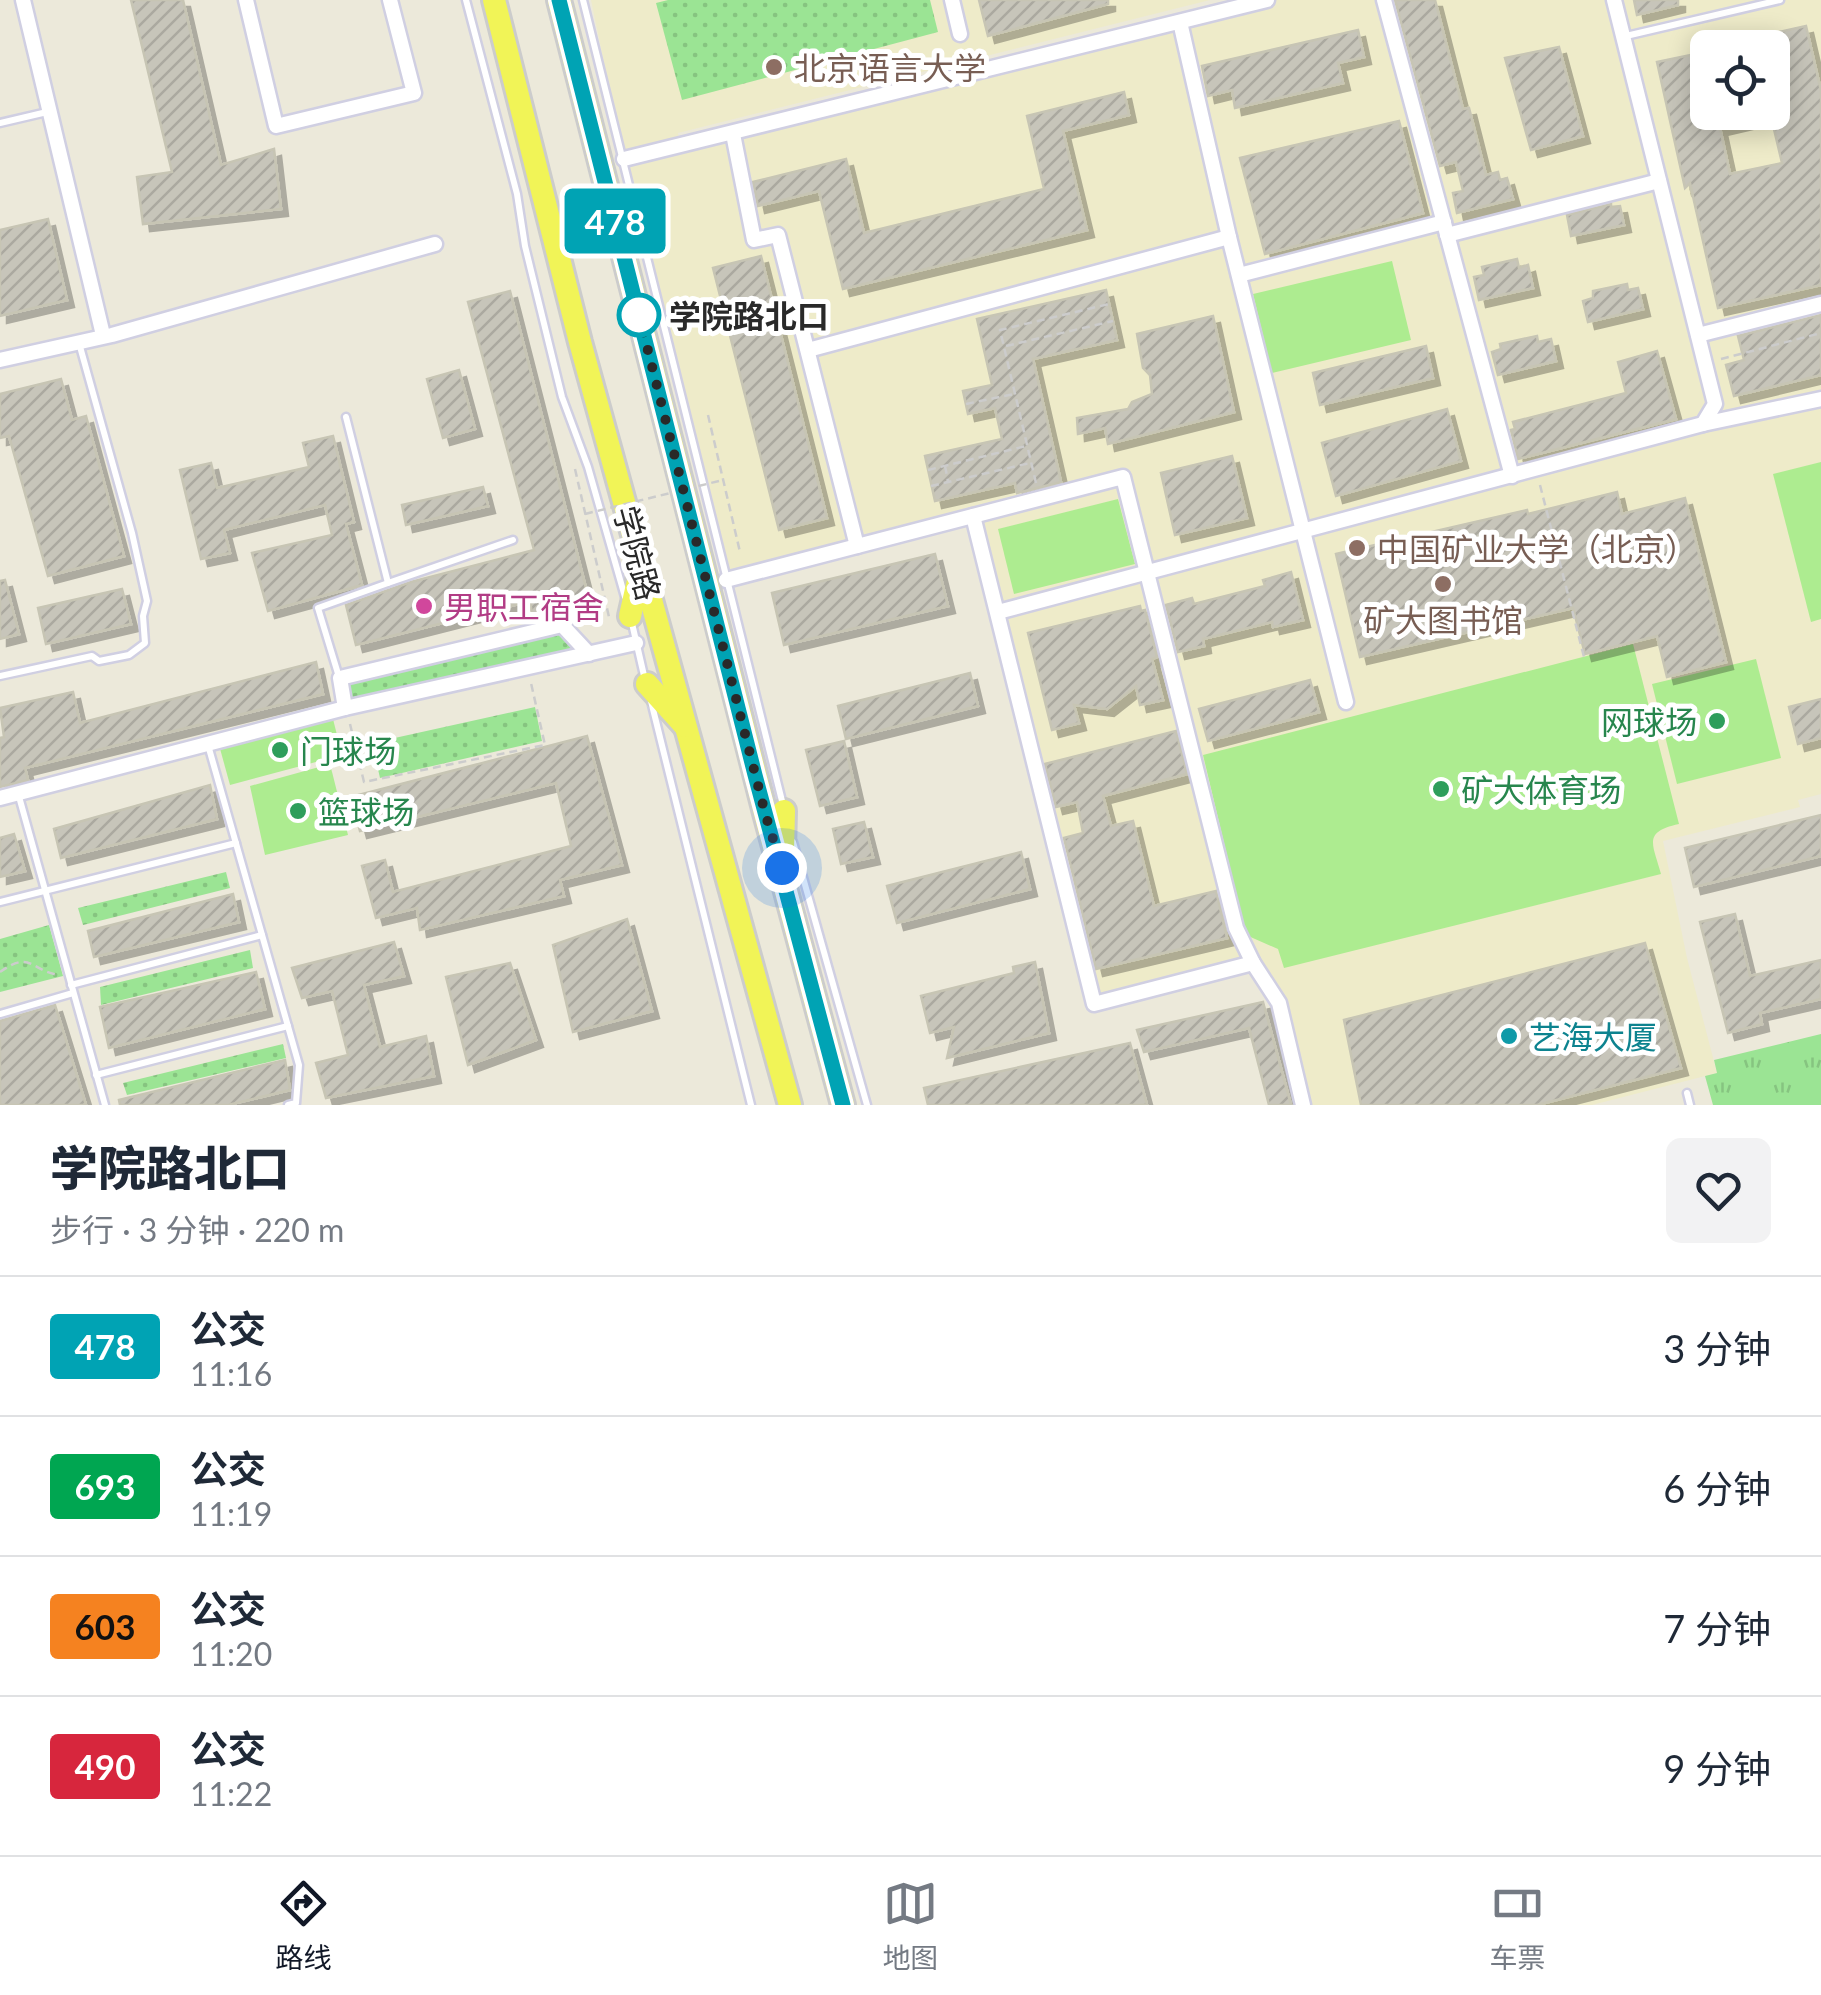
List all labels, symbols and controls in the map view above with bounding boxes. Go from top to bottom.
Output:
map controls [1690,30,1790,130]
button: locate [1690,30,1790,130]
place label: 北京语言大学 [794,48,986,87]
marker: 北京语言大学 [763,56,785,78]
line badge: 478 [558,188,672,254]
text: 478 [585,200,645,242]
marker: 学院路北口 [618,294,660,336]
place label: 学院路北口 [669,296,829,335]
street label: 学院路 [607,502,669,604]
place label: 中国矿业大学（北京） [1377,529,1697,568]
marker: 中国矿业大学（北京） [1346,537,1368,559]
marker: 矿大图书馆 [1432,573,1454,595]
place label: 男职工宿舍 [444,587,604,626]
marker: 男职工宿舍 [413,595,435,617]
place label: 矿大图书馆 [1363,600,1523,639]
place label: 网球场 [1601,702,1697,741]
marker: 网球场 [1706,710,1728,732]
place label: 门球场 [300,731,396,770]
marker: 门球场 [269,739,291,761]
place label: 矿大体育场 [1461,770,1621,809]
marker: 矿大体育场 [1430,778,1452,800]
place label: 篮球场 [318,792,414,831]
marker: 篮球场 [287,800,309,822]
your location [757,843,807,893]
place label: 艺海大厦 [1529,1017,1657,1056]
marker: 艺海大厦 [1498,1025,1520,1047]
button: heart [1666,1138,1771,1243]
text: 学院路北口 [50,1139,290,1196]
text: 步行 · 3 分钟 · 220 m [50,1210,344,1249]
text: 公交 [190,1305,266,1351]
text: 478 [75,1325,135,1367]
text: 3 分钟 [1663,1325,1771,1371]
text: 11:16 [190,1354,272,1393]
text: 公交 [190,1445,266,1491]
text: 693 [75,1465,135,1507]
text: 6 分钟 [1663,1465,1771,1511]
text: 11:19 [190,1494,272,1533]
text: 公交 [190,1585,266,1631]
text: 603 [75,1605,135,1647]
text: 7 分钟 [1663,1605,1771,1651]
text: 11:20 [190,1634,272,1673]
text: 公交 [190,1725,266,1771]
text: 490 [75,1745,135,1787]
text: 9 分钟 [1663,1745,1771,1791]
text: 11:22 [190,1774,272,1813]
tab: 路线 [275,1876,332,1976]
tab: 地图 [882,1876,939,1976]
tab: 车票 [1489,1876,1546,1976]

